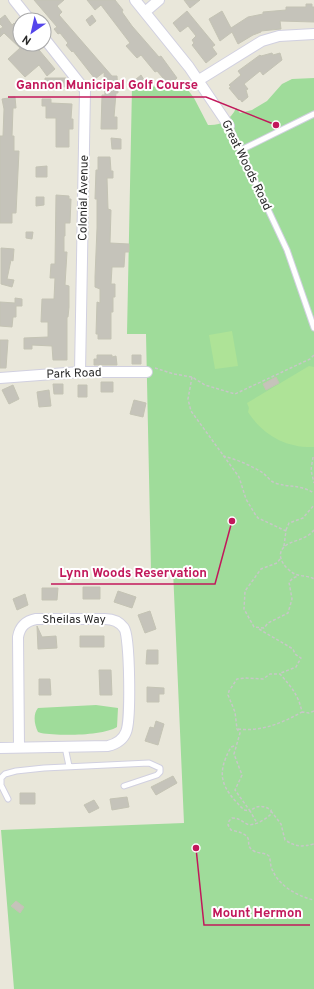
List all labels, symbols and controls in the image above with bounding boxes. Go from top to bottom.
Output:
north arrow [12,12,52,52]
text: N [20,31,34,47]
callout: Gannon Municipal Golf Course [8,72,206,97]
text: Gannon Municipal Golf Course [16,78,198,94]
street label: Great Woods Road [217,118,275,213]
street label: Colonial Avenue [75,155,93,241]
street label: Park Road [46,365,102,383]
callout: Lynn Woods Reservation [51,559,215,584]
text: Lynn Woods Reservation [59,566,207,582]
street label: Sheilas Way [42,612,106,628]
callout: Mount Hermon [204,900,310,925]
text: Mount Hermon [212,906,302,922]

